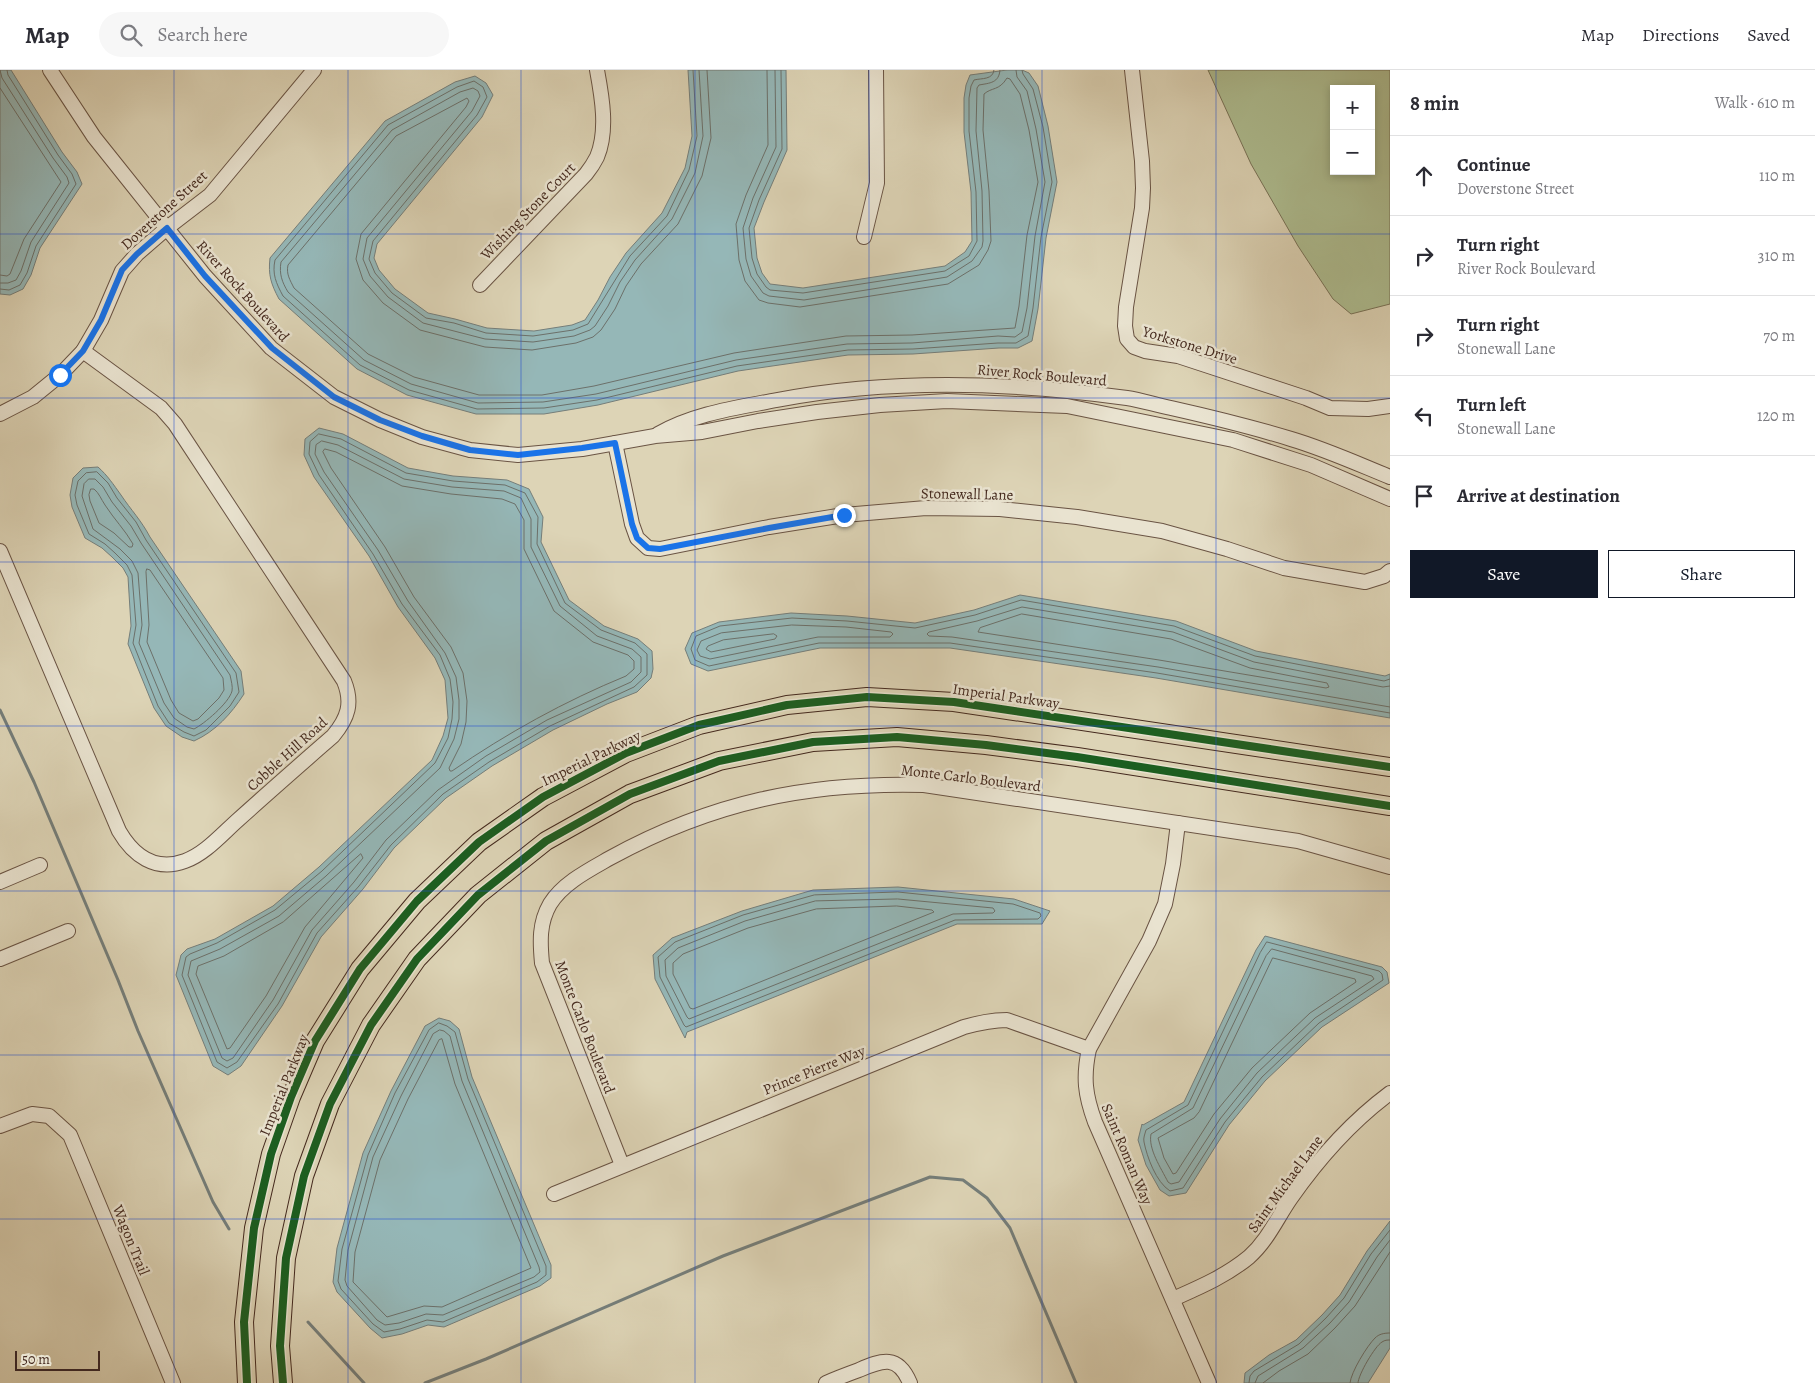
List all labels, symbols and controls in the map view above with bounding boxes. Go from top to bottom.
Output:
search box [99,12,449,57]
text: Map [25,19,69,51]
icon: search [117,21,145,49]
text: Search here [157,22,248,48]
text: Map [1581,23,1614,47]
text: Directions [1642,23,1719,47]
text: Saved [1747,23,1790,47]
map controls [1330,85,1375,175]
button: + [1330,85,1375,130]
text: 8 min [1410,89,1459,117]
text: Walk · 610 m [1715,92,1795,114]
button: − [1330,130,1375,175]
text: Continue [1457,152,1531,178]
street label: Wishing Stone Court [476,158,580,265]
icon: ahead [1410,162,1438,190]
text: 110 m [1759,165,1795,187]
street label: Doverstone Street [116,166,212,254]
text: Doverstone Street [1457,178,1574,200]
text: Turn right [1457,232,1539,258]
street label: River Rock Boulevard [192,236,295,347]
icon: right [1410,242,1438,270]
text: 310 m [1758,245,1795,267]
text: River Rock Boulevard [1457,258,1596,280]
text: Turn right [1457,312,1539,338]
street label: Yorkstone Drive [1139,321,1240,369]
icon: right [1410,322,1438,350]
text: 70 m [1763,325,1795,347]
text: Stonewall Lane [1457,338,1556,360]
street label: River Rock Boulevard [976,359,1109,391]
route start [49,364,72,387]
text: Turn left [1457,392,1526,418]
icon: left [1410,402,1438,430]
text: 120 m [1757,405,1795,427]
text: Stonewall Lane [1457,418,1556,440]
icon: arrive [1410,482,1438,510]
street label: Stonewall Lane [921,483,1014,505]
text: Arrive at destination [1457,483,1620,509]
route end [833,504,856,527]
button: Save [1410,550,1598,598]
button: Share [1608,550,1795,598]
street label: Imperial Parkway [951,679,1061,713]
street label: Cobble Hill Road [242,712,332,796]
street label: Imperial Parkway [538,725,644,791]
street label: Monte Carlo Boulevard [900,759,1043,797]
street label: Monte Carlo Boulevard [550,958,620,1097]
street label: Imperial Parkway [255,1031,314,1139]
street label: Prince Pierre Way [760,1040,868,1100]
street label: Saint Roman Way [1097,1100,1157,1208]
street label: Saint Michael Lane [1243,1131,1327,1237]
street label: Wagon Trail [107,1201,154,1278]
scale bar [15,1348,100,1371]
text: 50 m [22,1350,50,1369]

